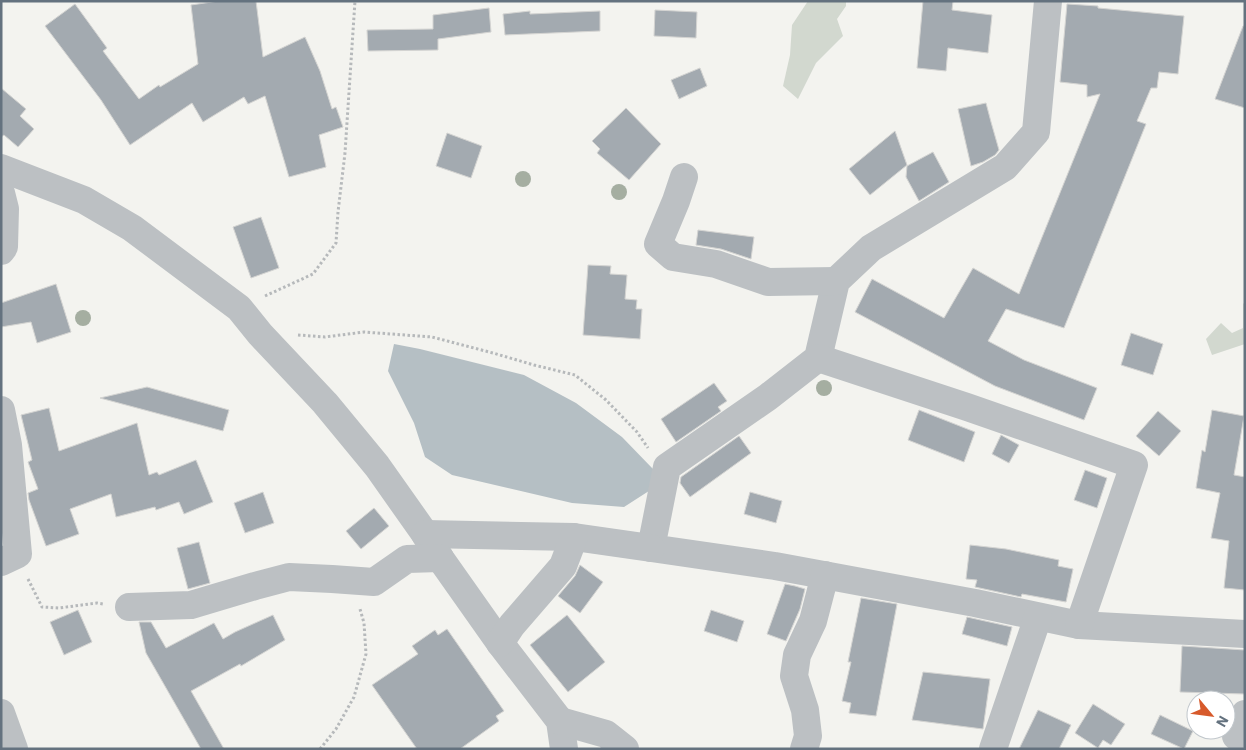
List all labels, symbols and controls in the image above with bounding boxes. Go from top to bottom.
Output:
north arrow [1186,690,1236,740]
text: N [1212,713,1233,730]

